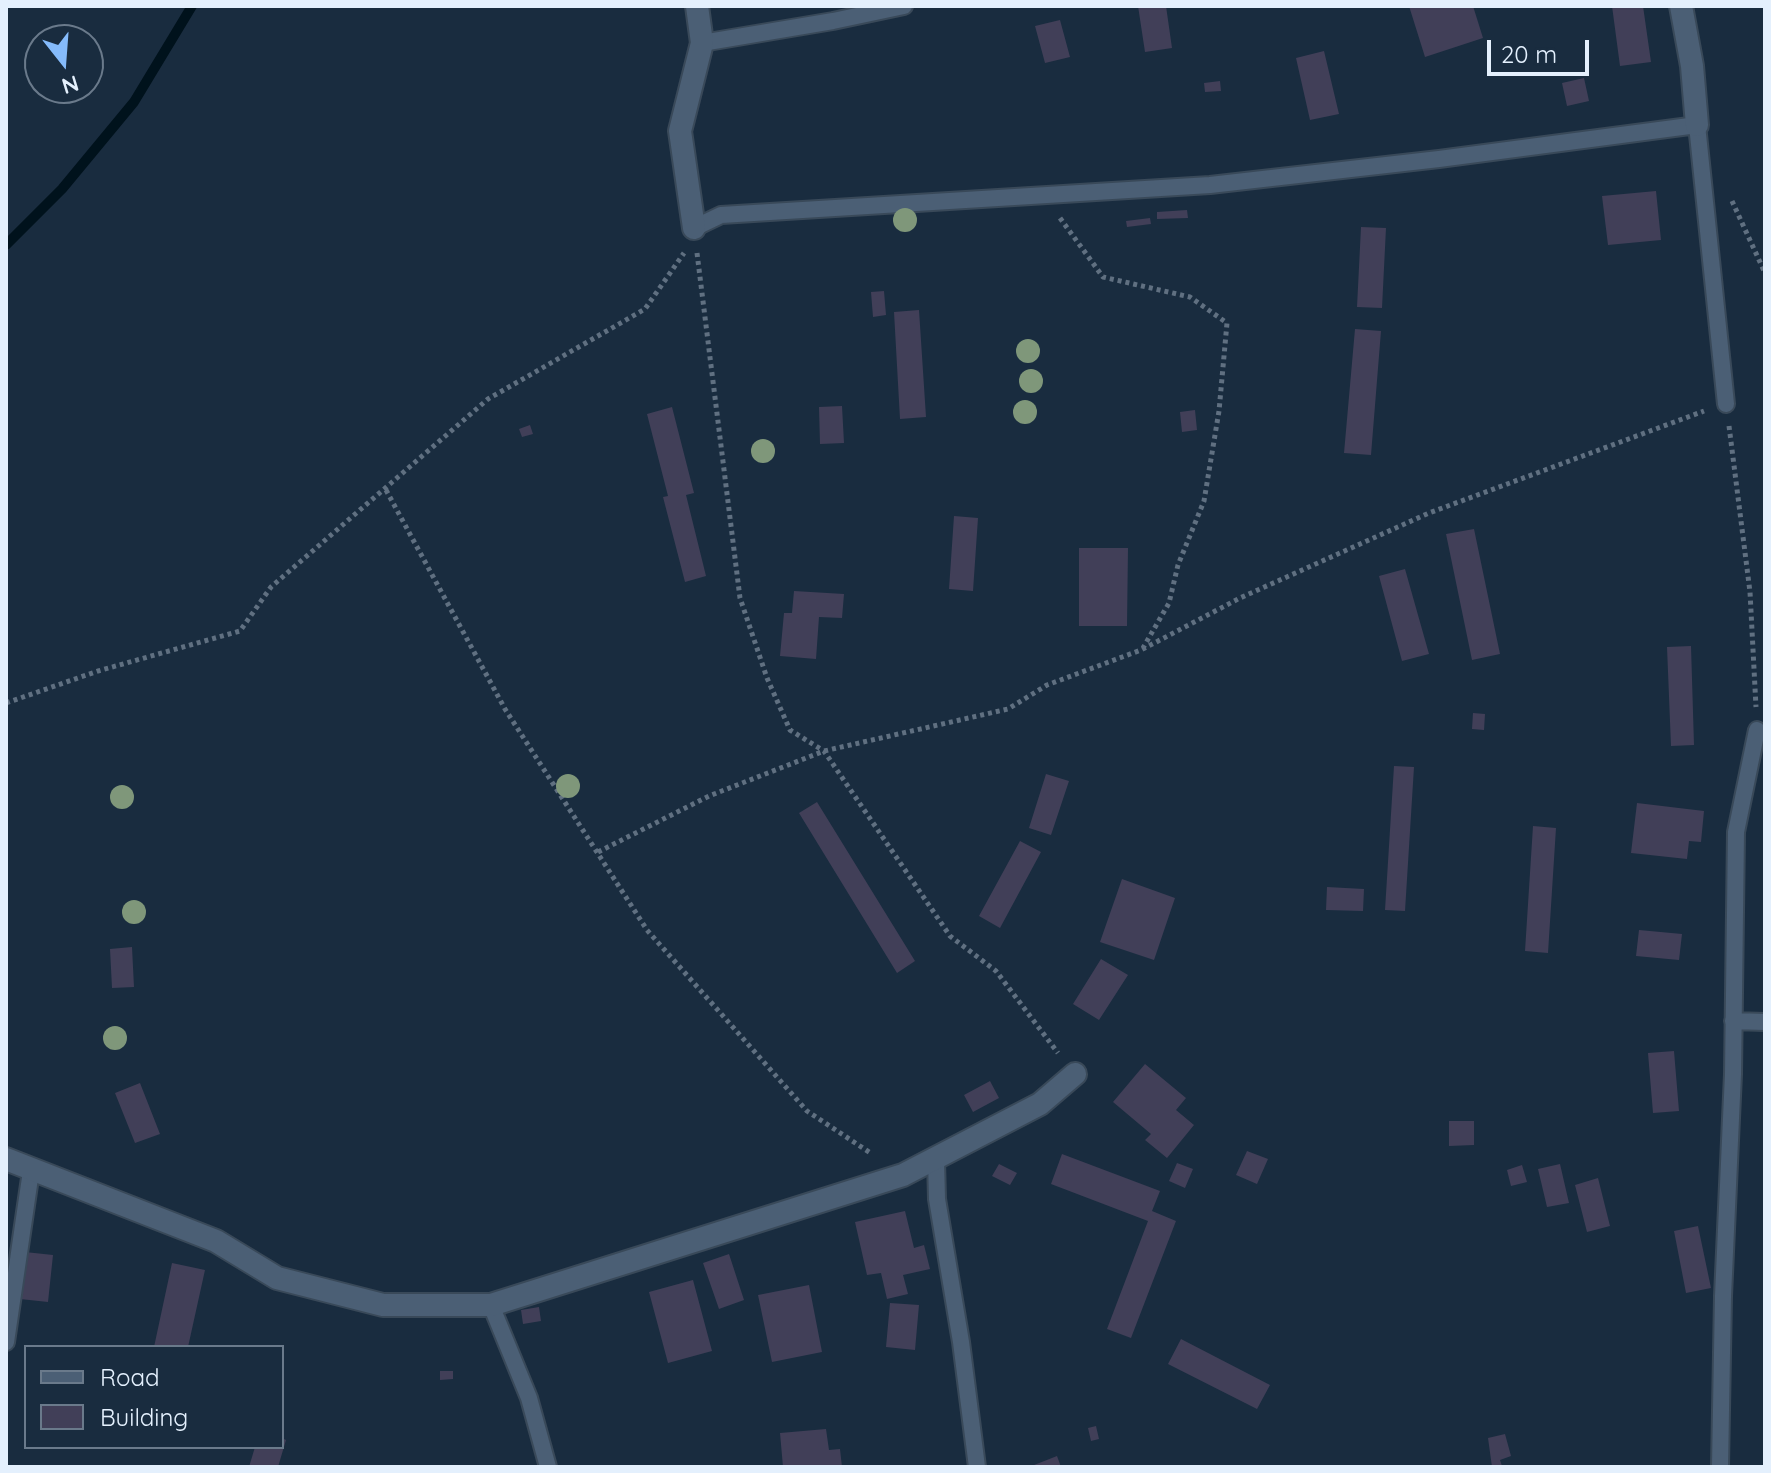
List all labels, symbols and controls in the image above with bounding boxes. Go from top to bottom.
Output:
north arrow [24,24,104,104]
scale bar [1491,24,1593,74]
text: 20 m [1501,39,1557,69]
text: N [59,69,82,101]
legend [24,1345,284,1449]
text: Road [100,1362,160,1392]
text: Building [100,1402,188,1432]

